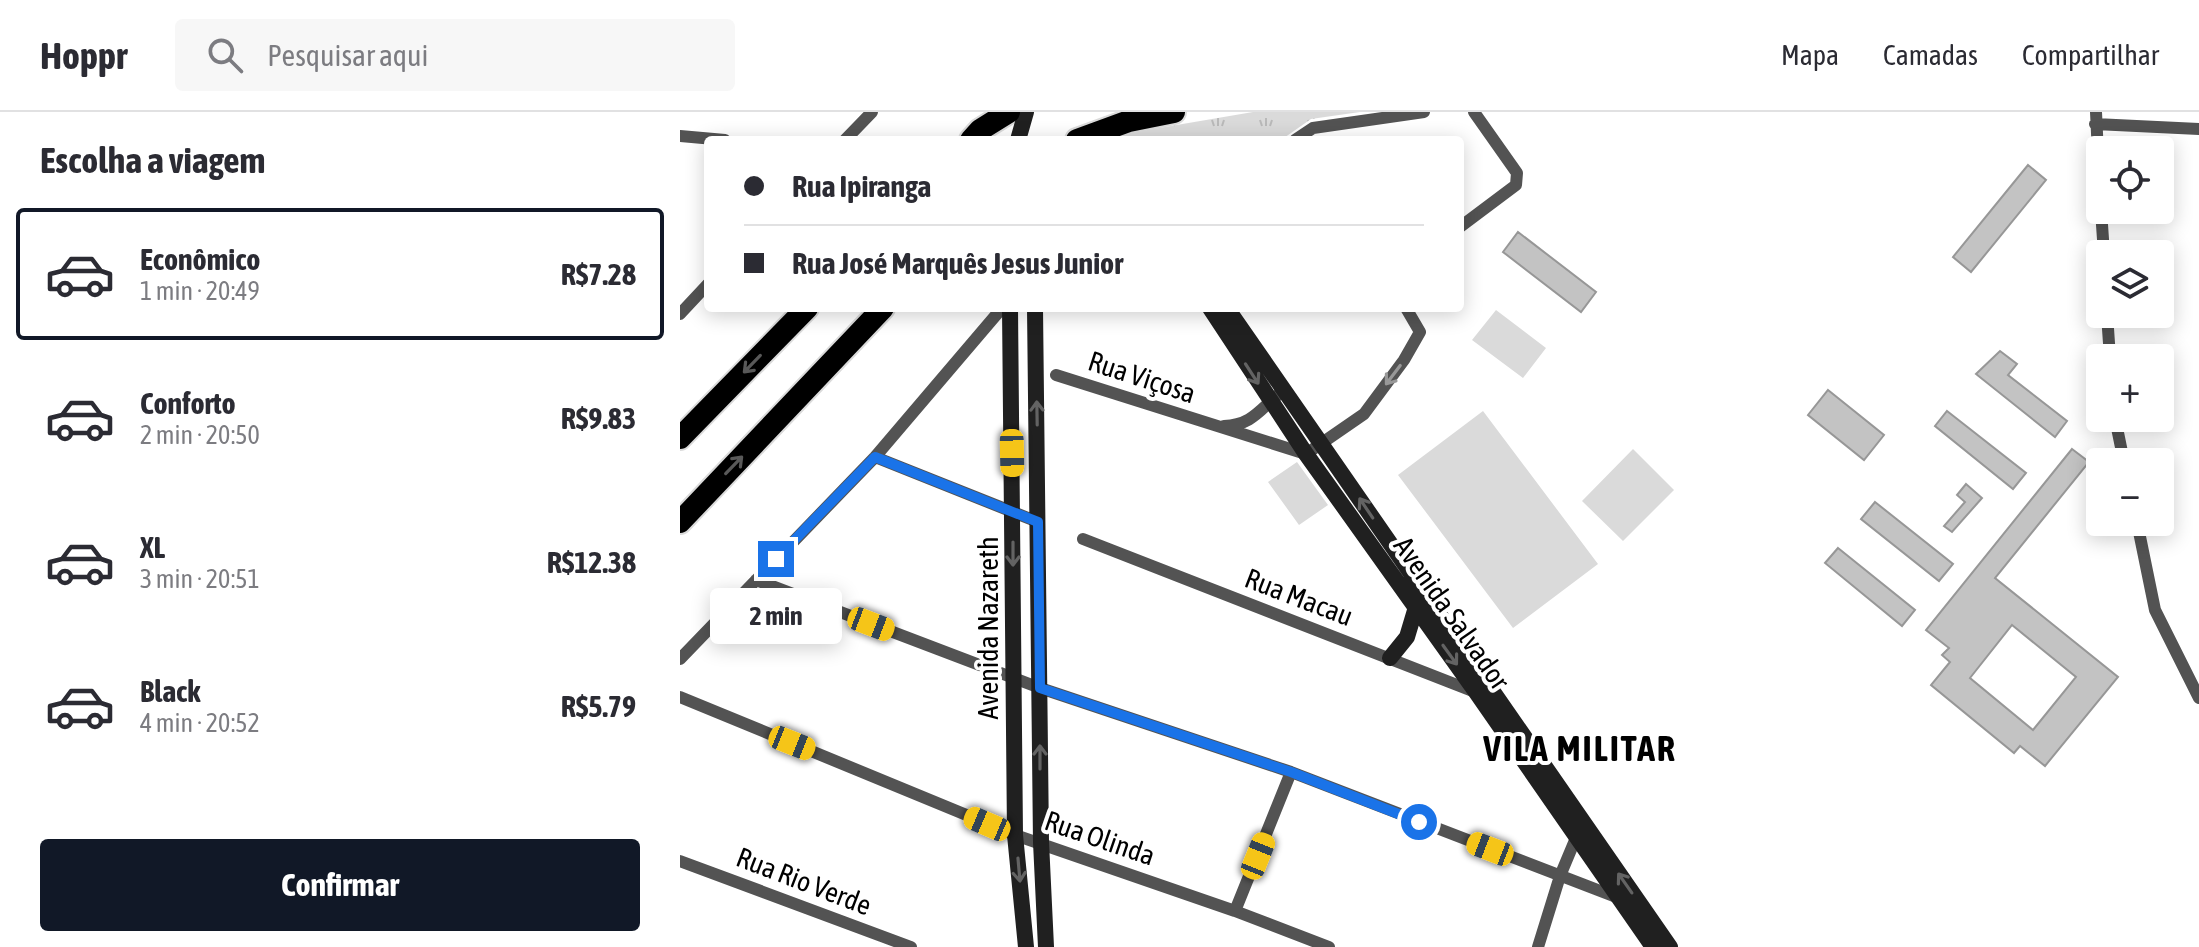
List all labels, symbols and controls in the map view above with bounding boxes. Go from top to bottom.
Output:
search box [175,19,735,91]
icon: search [203,33,247,77]
text: Hoppr [40,34,127,77]
text: Pesquisar aqui [267,38,428,72]
text: Mapa [1781,39,1839,71]
text: Camadas [1883,39,1978,71]
text: Compartilhar [2022,39,2159,71]
map controls [2086,136,2174,536]
button: locate [2086,136,2174,224]
text: Escolha a viagem [40,139,266,181]
text: Rua Ipiranga [792,169,931,203]
icon: car [44,238,116,310]
button: layers [2086,240,2174,328]
text: Econômico [140,242,260,276]
text: Rua José Marquês Jesus Junior [792,246,1123,280]
text: R$7.28 [561,257,636,291]
text: 1 min · 20:49 [140,276,260,306]
button: + [2086,344,2174,432]
street label: Rua Viçosa [1084,345,1200,409]
one-way arrow [743,354,762,374]
one-way arrow [1244,362,1261,384]
one-way arrow [1385,363,1402,385]
icon: car [44,382,116,454]
text: Conforto [140,386,236,420]
one-way arrow [1029,400,1044,427]
text: R$9.83 [561,401,636,435]
text: 2 min · 20:50 [140,420,260,450]
car [1000,429,1024,477]
button: − [2086,448,2174,536]
one-way arrow [724,455,743,475]
one-way arrow [1358,497,1374,519]
icon: car [44,526,116,598]
text: XL [140,530,165,564]
street label: Avenida Salvador [1388,531,1517,696]
street label: Avenida Nazareth [972,536,1004,720]
one-way arrow [1005,540,1021,567]
route end [758,541,794,577]
text: R$12.38 [547,545,636,579]
street label: Rua Macau [1240,562,1358,632]
text: 3 min · 20:51 [140,564,260,594]
callout: 2 min [710,587,842,643]
text: 2 min [749,601,803,631]
car [844,604,898,644]
one-way arrow [1441,644,1458,665]
icon: car [44,670,116,742]
text: Black [140,674,200,708]
text: R$5.79 [561,689,636,723]
text: 4 min · 20:52 [140,708,260,738]
car [765,723,819,763]
district label: VILA MILITAR [1482,727,1677,769]
one-way arrow [1032,744,1048,771]
car [960,804,1014,844]
street label: Rua Olinda [1041,804,1159,872]
route start [1401,804,1437,840]
car [1238,829,1278,883]
car [1463,829,1517,869]
button: Confirmar [40,839,640,931]
street label: Rua Rio Verde [732,841,876,921]
one-way arrow [1011,856,1026,883]
one-way arrow [1617,872,1633,894]

